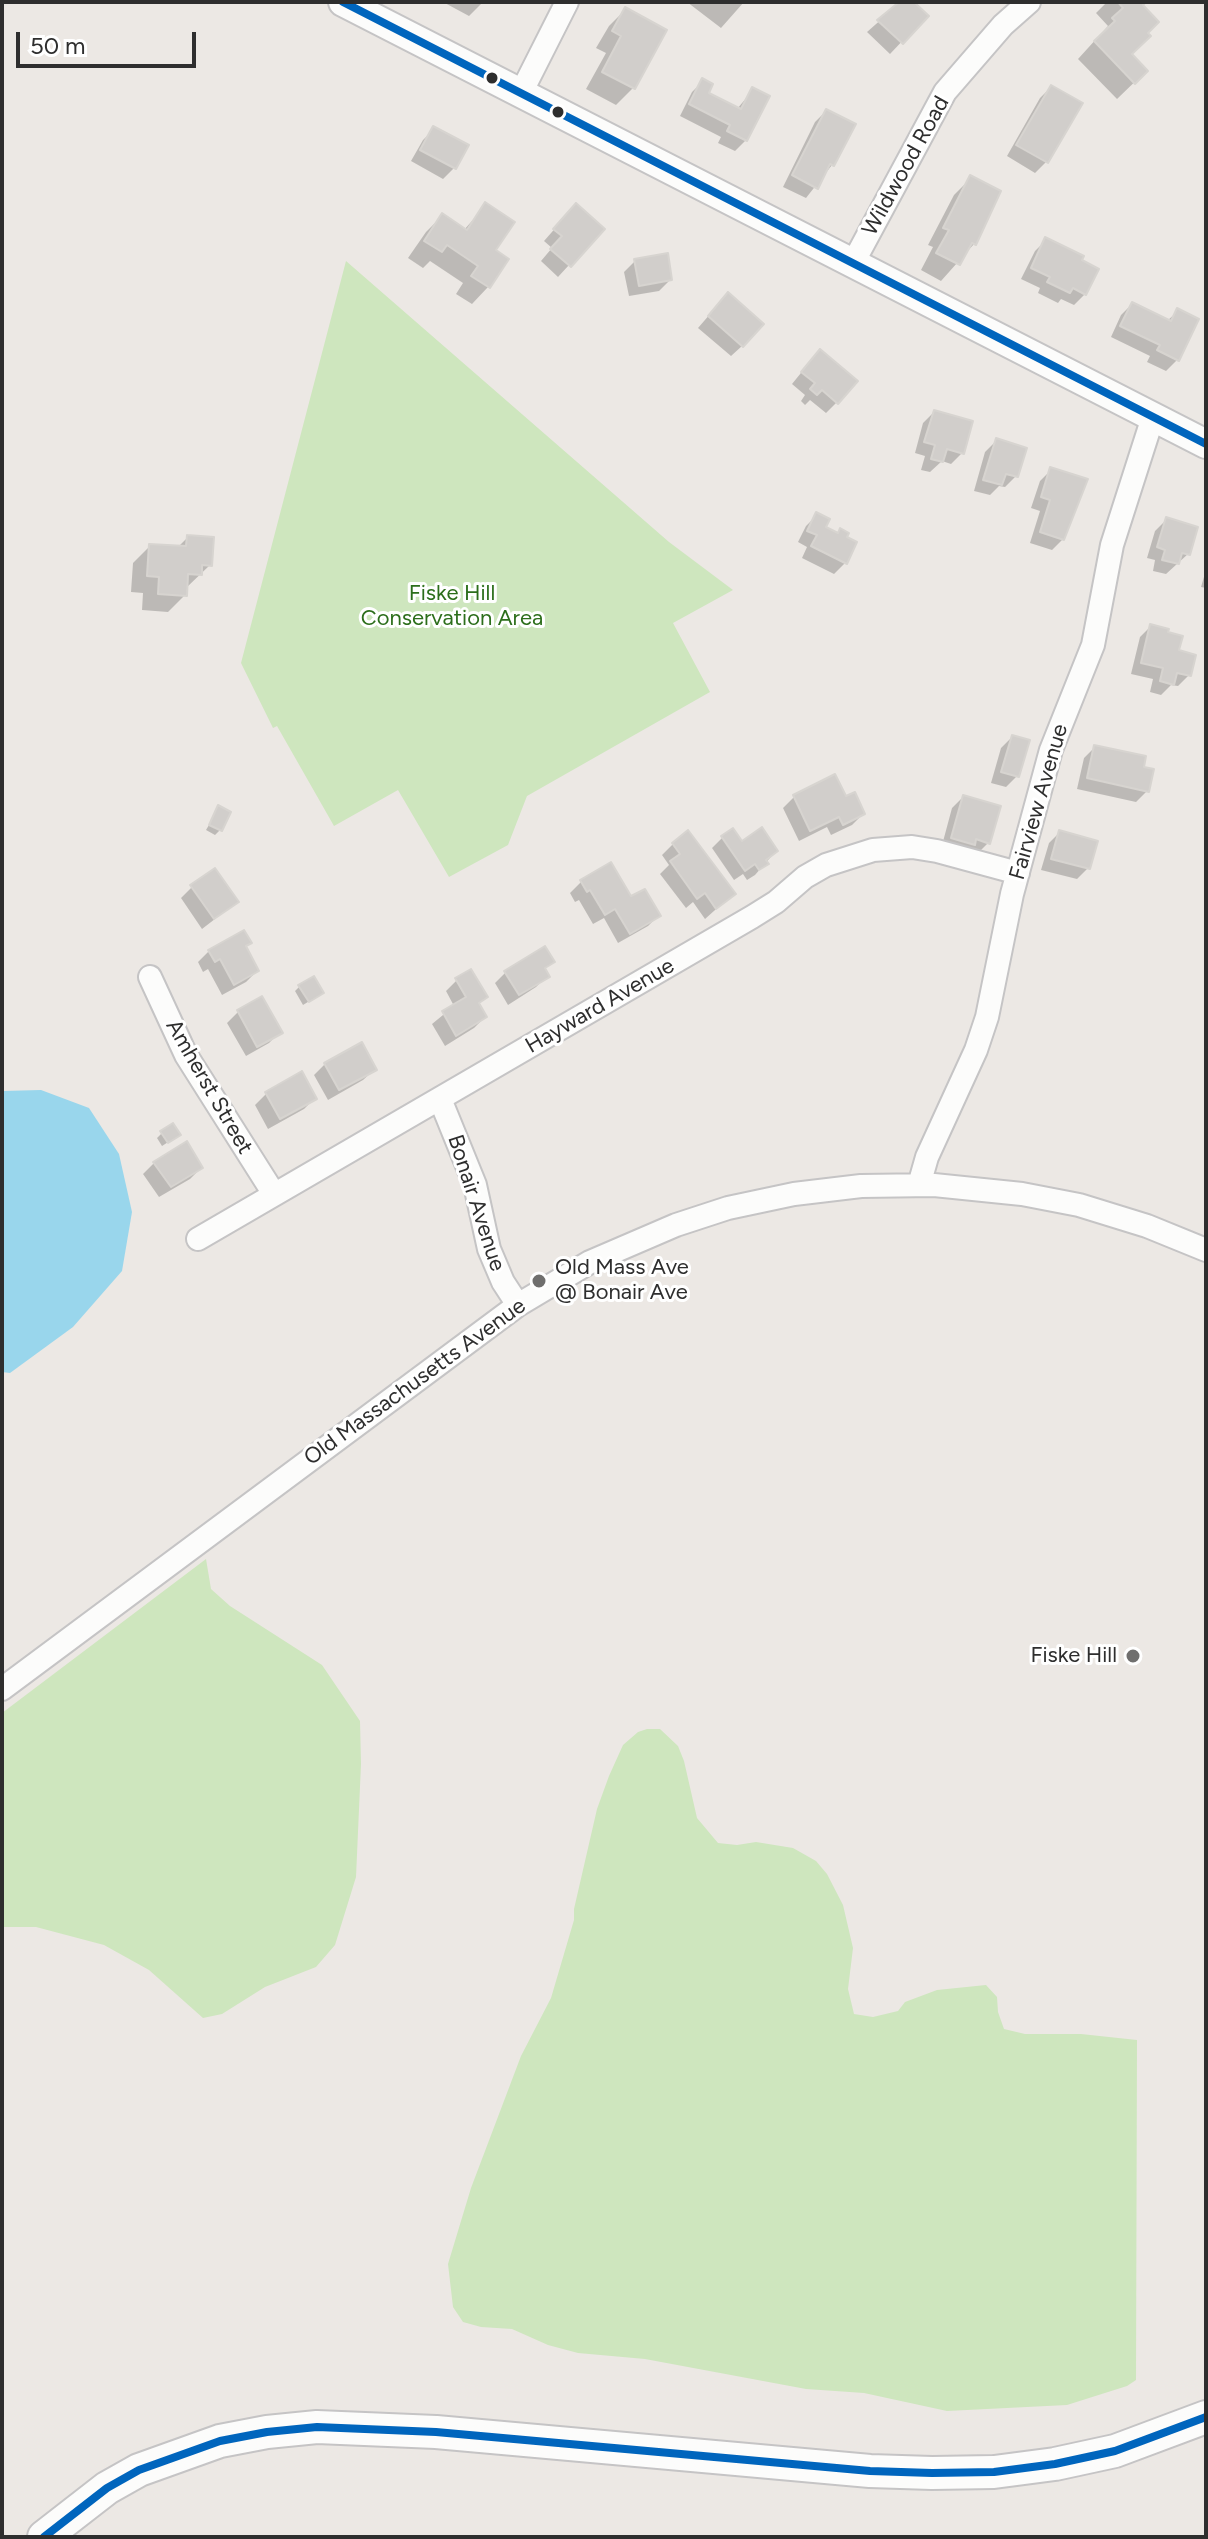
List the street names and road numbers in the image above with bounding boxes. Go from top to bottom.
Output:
street label: Wildwood Road [857,92,955,240]
street label: Fairview Avenue [1004,721,1074,883]
street label: Hayward Avenue [521,953,679,1059]
street label: Amherst Street [160,1015,258,1159]
street label: Bonair Avenue [441,1131,511,1275]
street label: Old Massachusetts Avenue [299,1293,531,1471]

